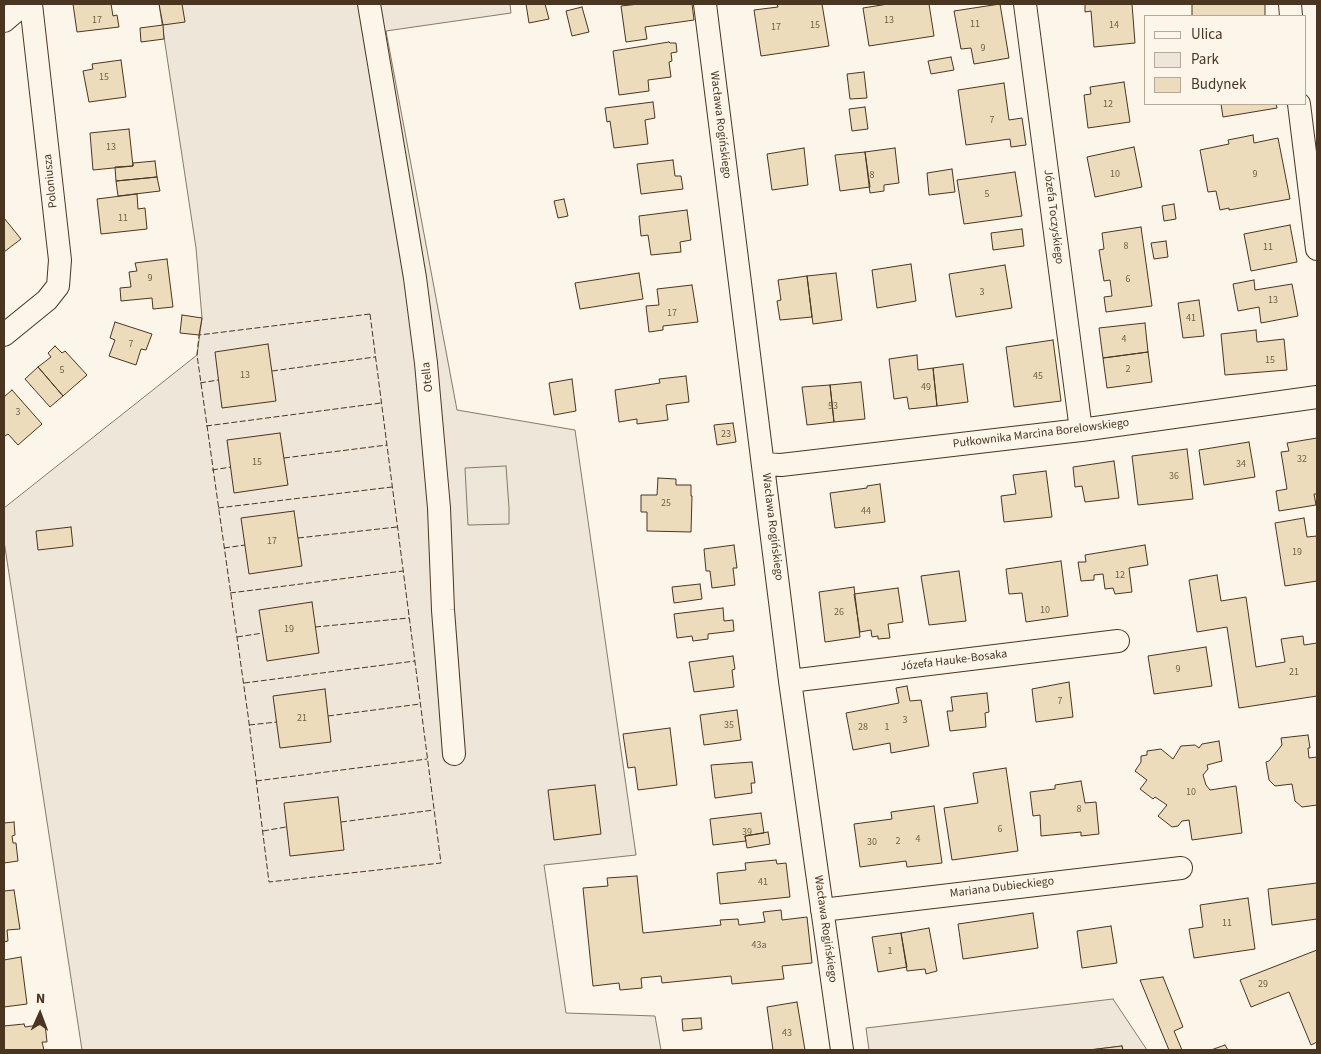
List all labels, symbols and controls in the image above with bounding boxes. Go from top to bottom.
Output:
house number: 17 [92,15,102,27]
house number: 13 [884,15,894,27]
legend [1144,15,1306,105]
house number: 11 [970,19,980,31]
house number: 15 [810,20,820,32]
house number: 14 [1109,20,1119,32]
house number: 17 [771,22,781,34]
text: Ulica [1191,24,1222,45]
house number: 9 [981,43,985,55]
text: Park [1191,49,1219,70]
street label: Wacława Rogińskiego [706,70,734,180]
house number: 15 [99,72,109,84]
text: Budynek [1191,74,1246,95]
house number: 12 [1103,99,1113,111]
house number: 7 [990,115,994,127]
house number: 13 [106,142,116,154]
street label: Poloniusza [41,153,61,209]
street label: Józefa Toczyskiego [1040,169,1066,265]
house number: 10 [1110,169,1120,181]
house number: 9 [1253,169,1257,181]
house number: 8 [870,170,874,182]
house number: 5 [985,189,989,201]
house number: 11 [118,213,128,225]
house number: 8 [1124,241,1128,253]
house number: 11 [1263,242,1273,254]
house number: 9 [148,273,152,285]
house number: 6 [1126,274,1130,286]
house number: 3 [980,287,984,299]
house number: 13 [1268,295,1278,307]
house number: 17 [667,308,677,320]
house number: 41 [1186,313,1196,325]
house number: 4 [1122,334,1126,346]
house number: 7 [129,339,133,351]
house number: 15 [1265,355,1275,367]
street label: Otella [419,361,437,393]
house number: 2 [1126,364,1130,376]
house number: 5 [60,365,64,377]
house number: 13 [240,370,250,382]
house number: 45 [1033,371,1043,383]
house number: 49 [921,382,931,394]
house number: 53 [828,401,838,413]
house number: 3 [16,407,20,419]
street label: Pułkownika Marcina Borelowskiego [952,416,1130,452]
house number: 23 [721,429,731,441]
house number: 32 [1297,454,1307,466]
house number: 15 [252,457,262,469]
house number: 34 [1236,459,1246,471]
house number: 36 [1169,471,1179,483]
street label: Wacława Rogińskiego [758,472,786,582]
house number: 25 [661,498,671,510]
house number: 44 [861,506,871,518]
house number: 17 [267,536,277,548]
house number: 19 [1292,547,1302,559]
house number: 12 [1115,570,1125,582]
house number: 10 [1040,605,1050,617]
house number: 26 [834,607,844,619]
house number: 19 [284,624,294,636]
street label: Józefa Hauke-Bosaka [900,647,1008,675]
house number: 9 [1176,664,1180,676]
house number: 21 [1289,667,1299,679]
house number: 7 [1058,696,1062,708]
house number: 21 [297,713,307,725]
house number: 3 [903,715,907,727]
house number: 35 [724,720,734,732]
house number: 28 [858,722,868,734]
house number: 1 [885,722,889,734]
house number: 10 [1186,787,1196,799]
house number: 8 [1077,804,1081,816]
house number: 6 [998,824,1002,836]
house number: 39 [742,827,752,839]
house number: 4 [916,834,920,846]
house number: 2 [896,836,900,848]
house number: 30 [867,837,877,849]
street label: Wacława Rogińskiego [810,874,840,984]
street label: Mariana Dubieckiego [949,874,1055,902]
house number: 41 [758,877,768,889]
house number: 11 [1222,918,1232,930]
house number: 43a [752,940,766,952]
house number: 1 [888,946,892,958]
house number: 29 [1258,979,1268,991]
north arrow [15,989,65,1039]
text: N [36,989,46,1009]
house number: 43 [782,1028,792,1040]

